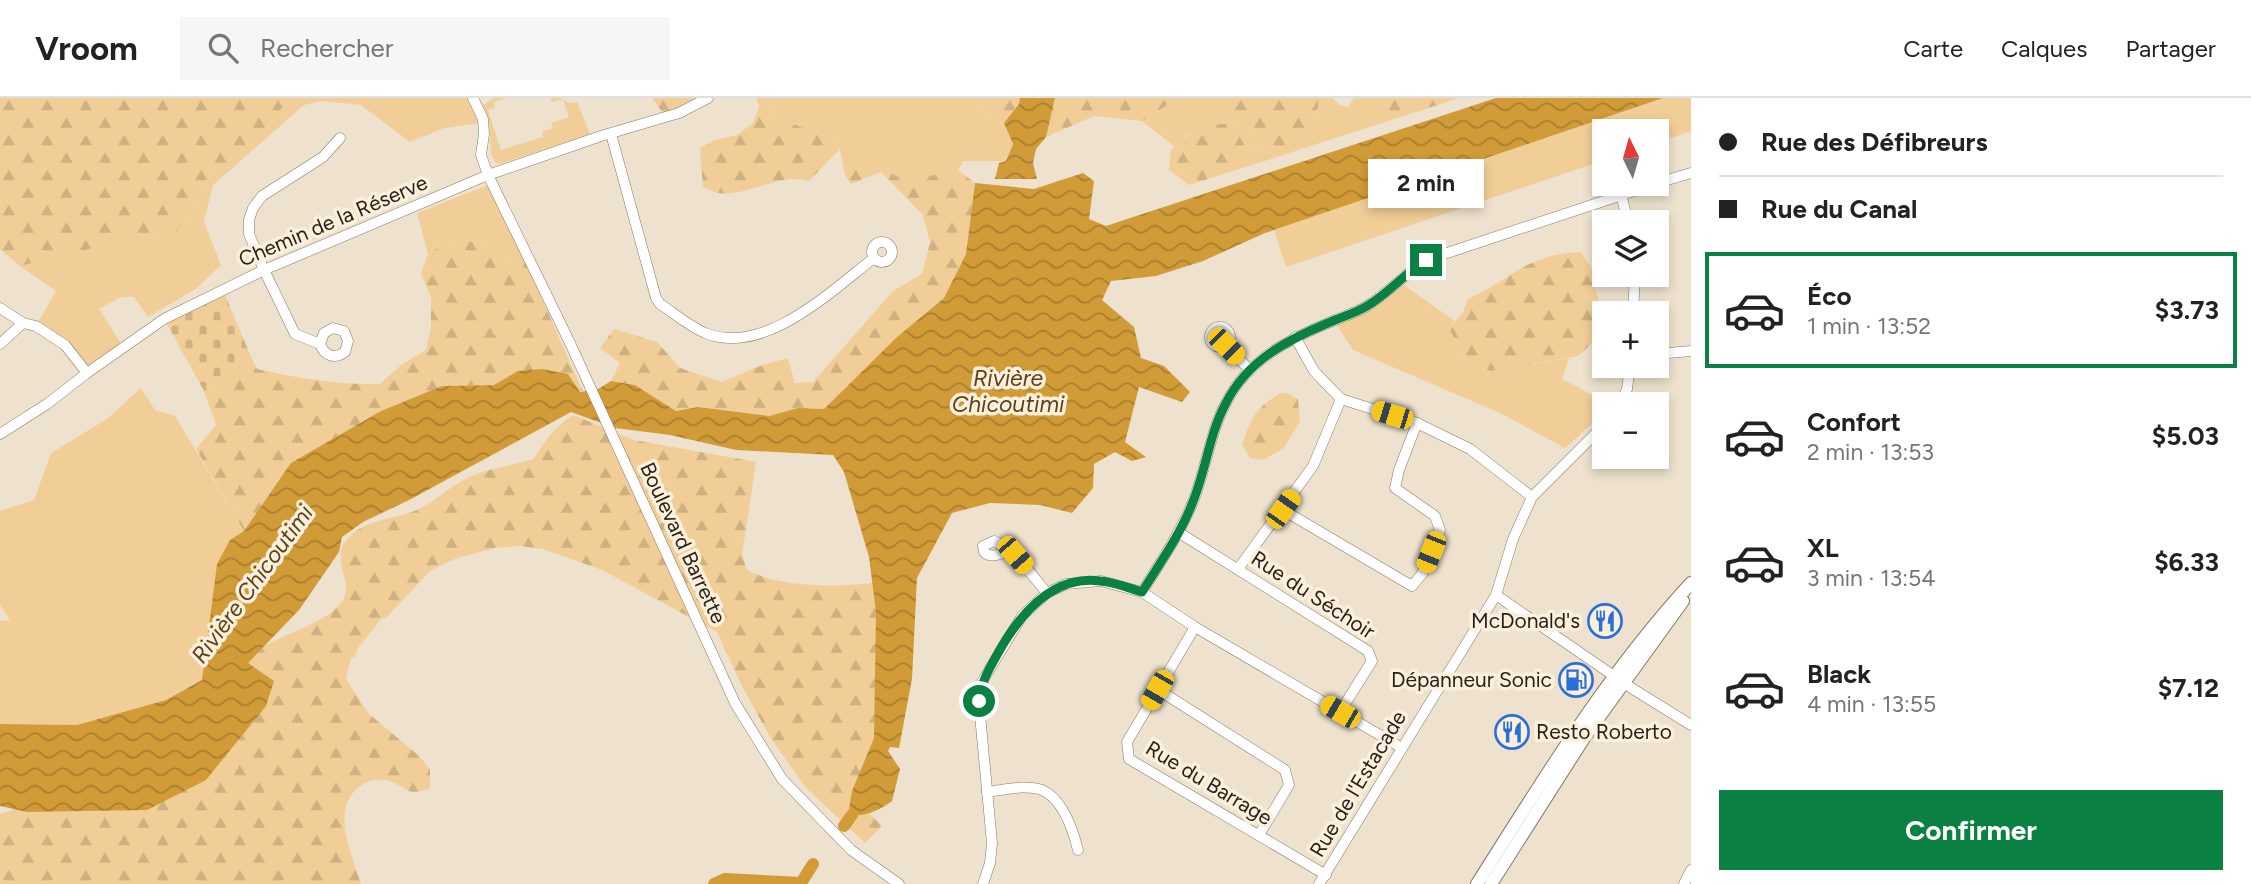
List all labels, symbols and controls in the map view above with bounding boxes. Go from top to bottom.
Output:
search box [180,17,670,80]
text: Vroom [35,29,138,68]
icon: search [204,29,242,67]
text: Rechercher [260,32,393,64]
text: Carte [1903,34,1963,63]
text: Calques [2001,34,2087,63]
text: Partager [2125,34,2216,63]
north arrow [1592,119,1670,196]
map controls [1592,119,1669,469]
text: Rue des Défibreurs [1761,126,1988,158]
callout: 2 min [1368,158,1484,208]
street label: Chemin de la Réserve [235,169,431,272]
text: 2 min [1397,169,1455,197]
text: Rue du Canal [1761,193,1917,225]
button: layers [1592,210,1669,287]
route end [1410,244,1442,276]
icon: car [1723,279,1786,342]
text: Éco [1807,280,1852,312]
text: $3.73 [2155,294,2219,326]
button: + [1592,301,1669,378]
text: 1 min · 13:52 [1807,312,1931,340]
car [1204,324,1249,368]
water label: Rivière Chicoutimi [952,364,1065,418]
button: − [1592,392,1669,469]
car [1369,399,1416,431]
icon: car [1723,405,1786,468]
text: Confort [1807,406,1901,438]
text: $5.03 [2152,420,2219,452]
text: 2 min · 13:53 [1807,438,1934,466]
street label: Boulevard Barrette [635,458,732,627]
car [1263,486,1304,532]
water label: Rivière Chicoutimi [185,499,319,668]
car [1414,529,1449,575]
icon: car [1723,531,1786,594]
car [994,532,1037,578]
text: XL [1807,532,1839,564]
street label: Rue du Séchoir [1247,545,1380,644]
text: $6.33 [2154,546,2219,578]
text: 3 min · 13:54 [1807,564,1935,592]
restaurant icon: McDonald's [1586,602,1624,640]
place label: McDonald's [1471,608,1580,633]
icon: car [1723,657,1786,720]
text: Black [1807,658,1871,690]
fuel station icon: Dépanneur Sonic [1557,661,1595,699]
car [1138,667,1177,713]
place label: Dépanneur Sonic [1391,667,1552,692]
text: $7.12 [2158,672,2219,704]
route start [963,685,995,717]
text: 4 min · 13:55 [1807,690,1936,718]
car [1317,692,1364,732]
street label: Rue de l'Estacade [1304,706,1411,861]
restaurant icon: Resto Roberto [1493,713,1531,751]
place label: Resto Roberto [1536,719,1672,744]
street label: Rue du Barrage [1142,735,1277,830]
button: Confirmer [1719,790,2223,870]

